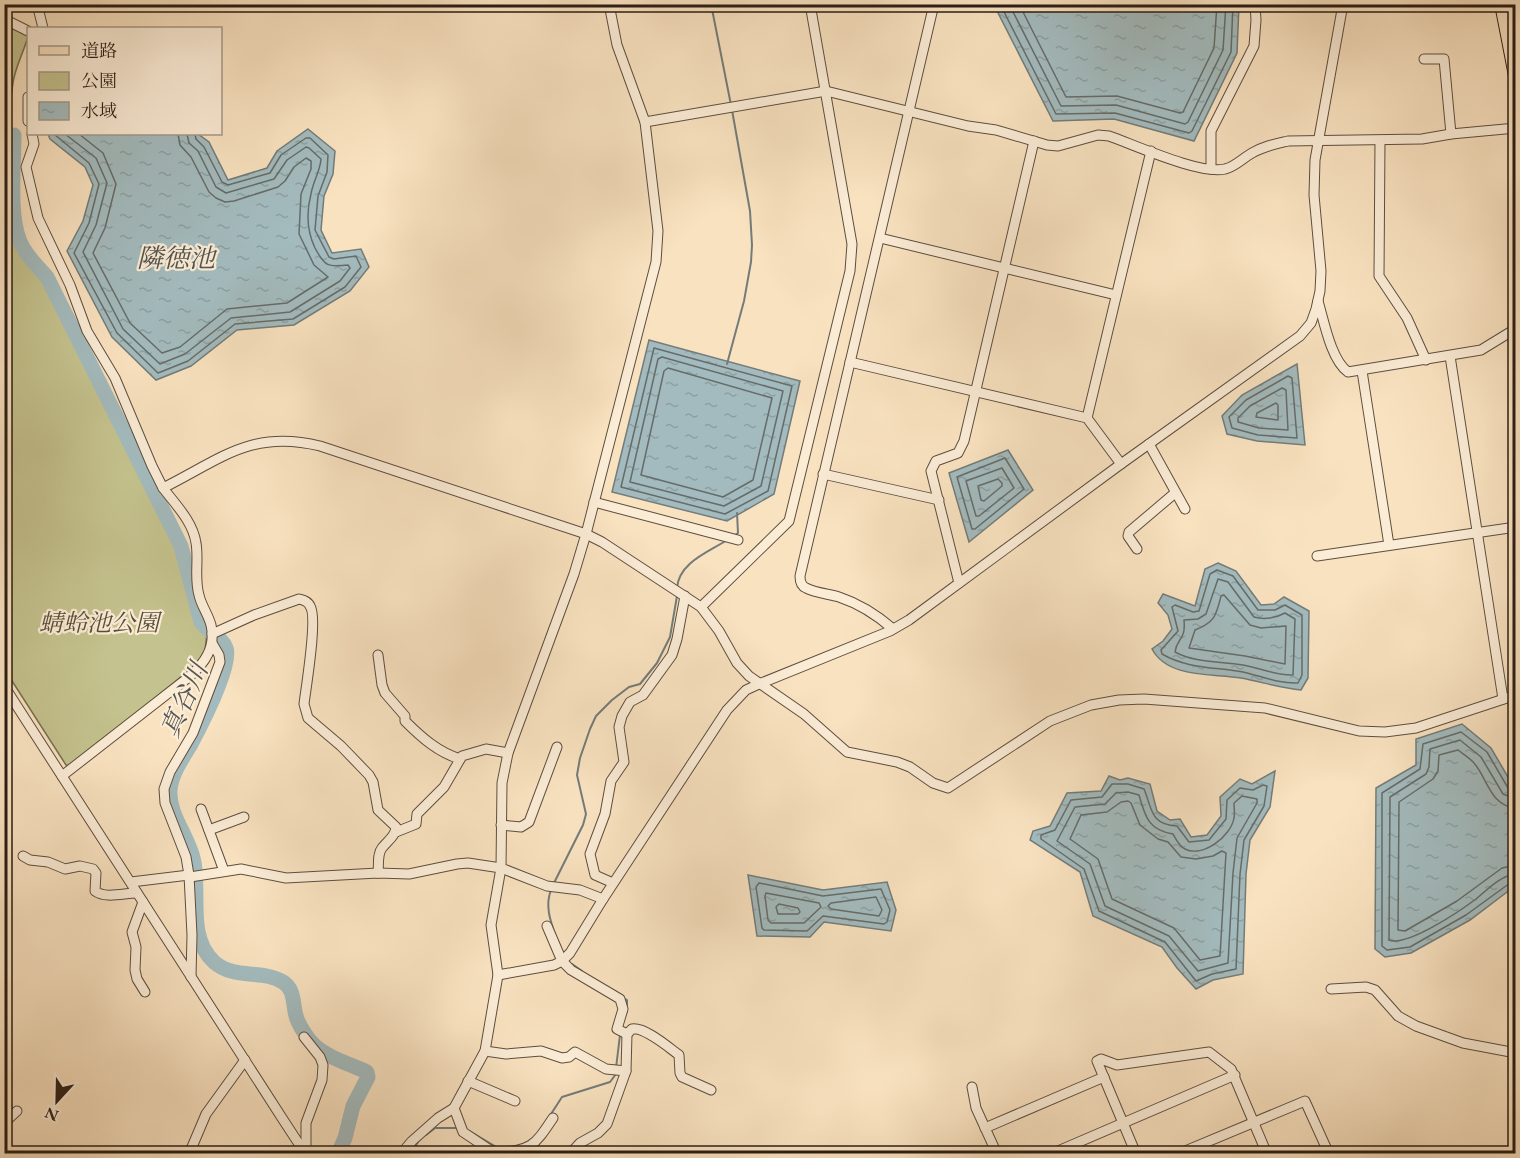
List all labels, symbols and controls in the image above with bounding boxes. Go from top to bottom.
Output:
legend [27,27,222,135]
text: 道路 [81,39,117,62]
text: 公園 [81,69,117,92]
text: 水域 [81,99,117,122]
water label: 隣徳池 [137,241,218,275]
park label: 蜻蛉池公園 [39,607,163,638]
water label: 真谷川 [153,655,217,743]
north arrow [27,1071,87,1131]
text: N [42,1102,62,1127]

